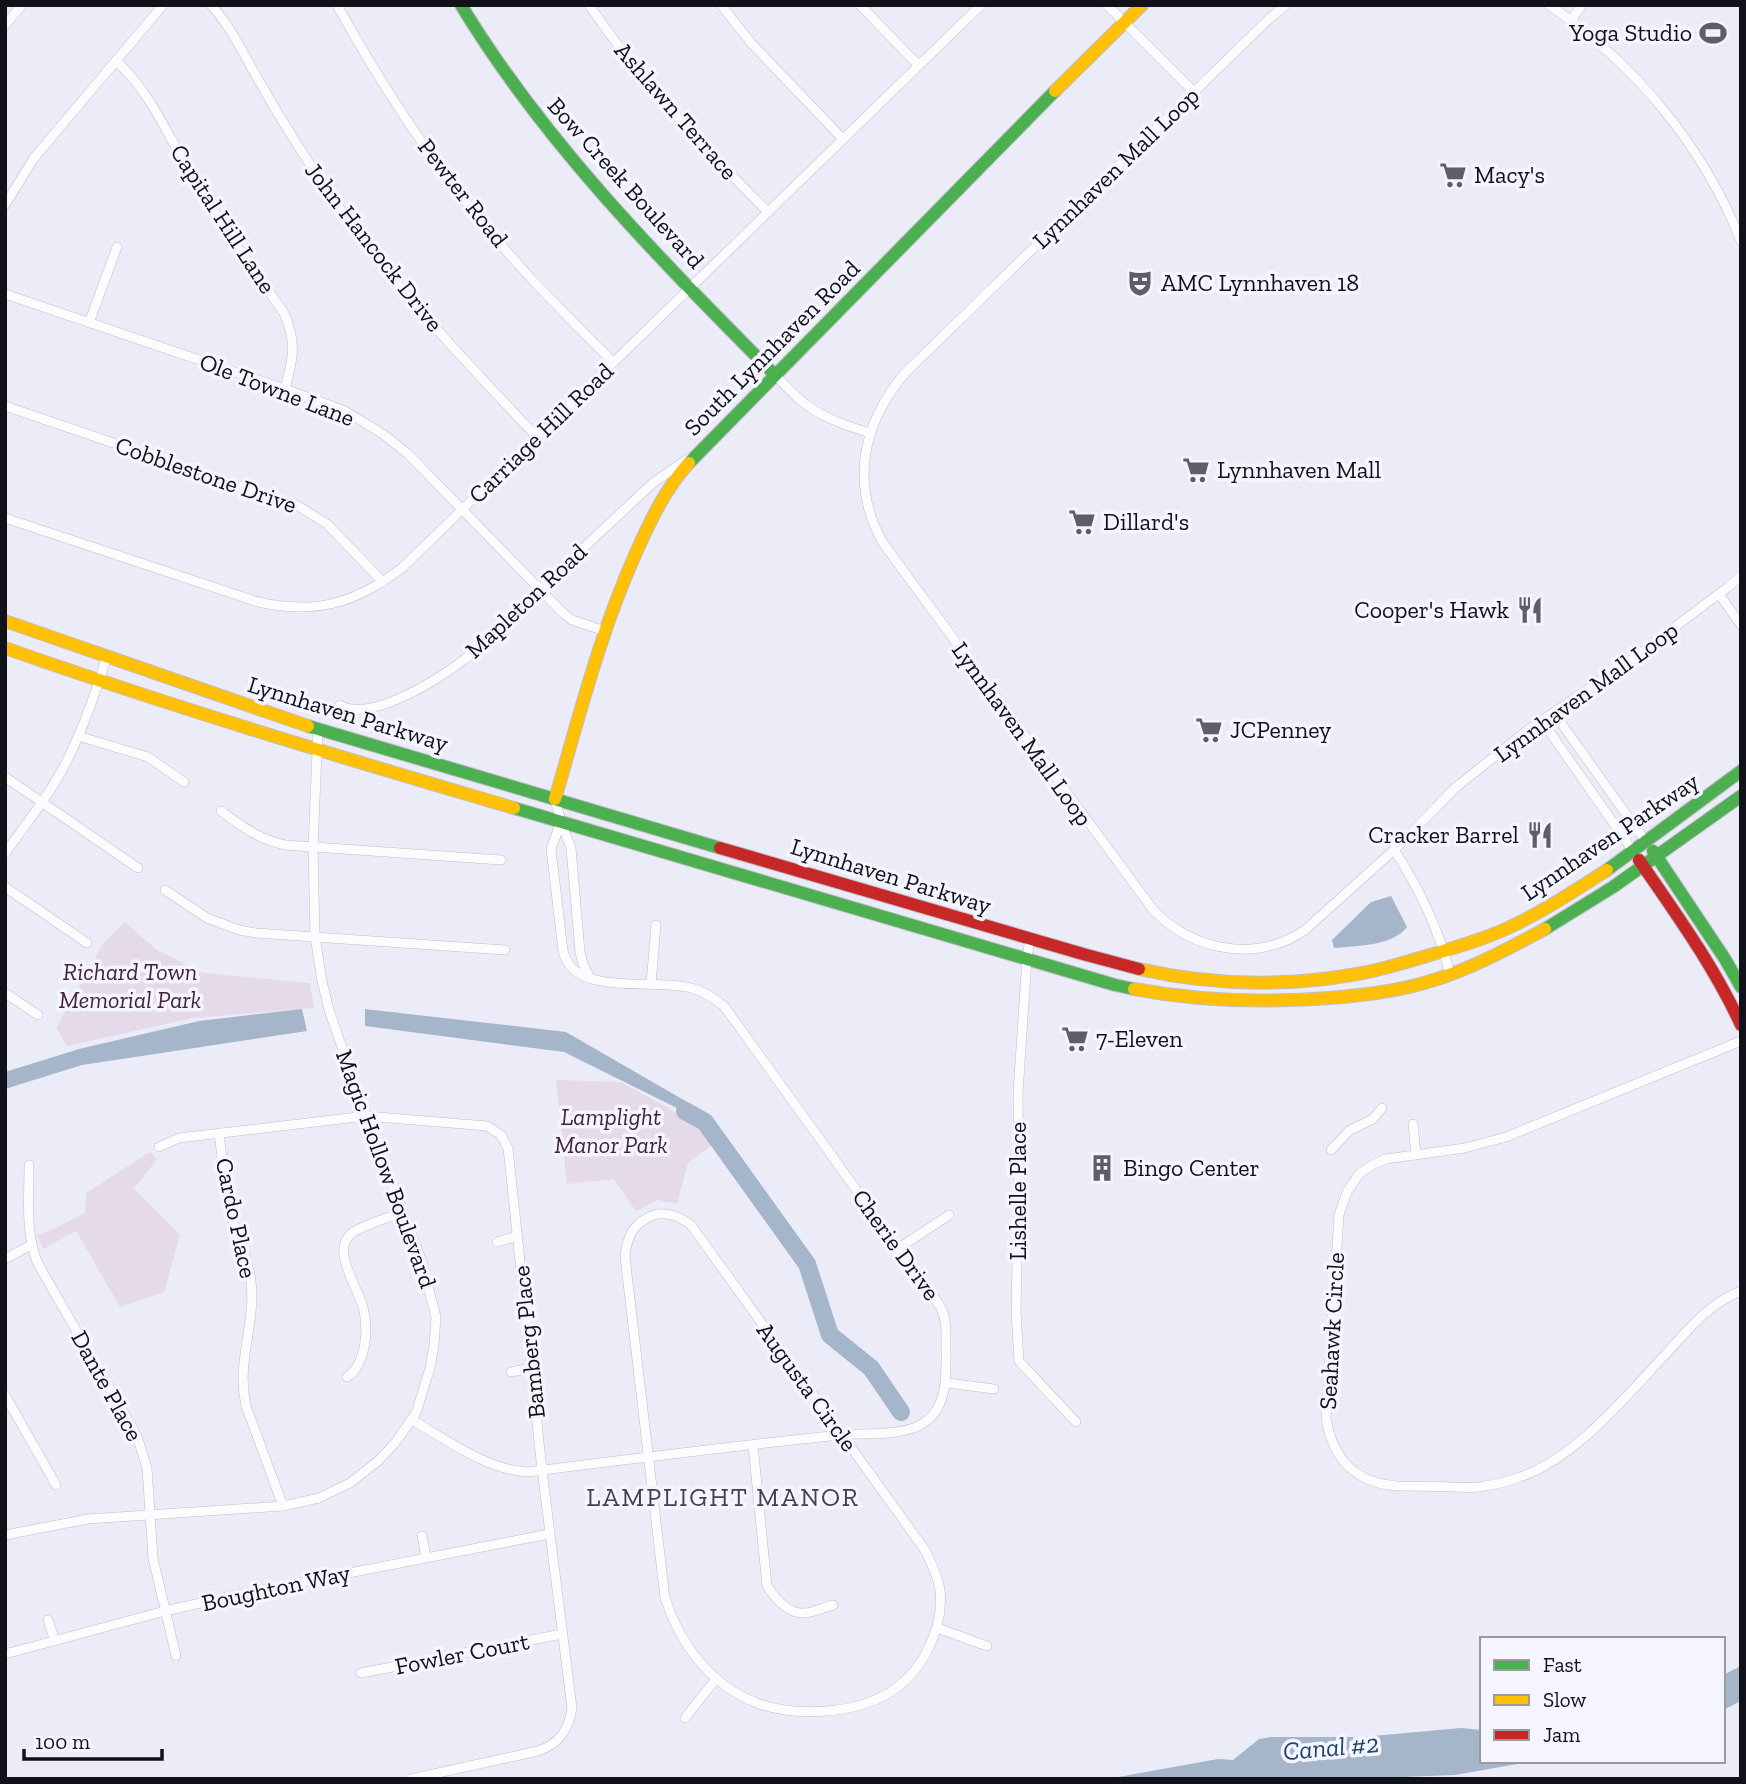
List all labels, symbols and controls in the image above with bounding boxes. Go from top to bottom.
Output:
place label: Yoga Studio [1568,18,1692,47]
sports icon: Yoga Studio [1698,18,1728,48]
street label: Ashlawn Terrace [609,36,744,185]
street label: Lynnhaven Mall Loop [1026,81,1205,255]
street label: Bow Creek Boulevard [542,91,711,274]
street label: Pewter Road [412,133,515,253]
street label: Capital Hill Lane [164,139,282,299]
street label: John Hancock Drive [299,156,450,337]
supermarket icon: Macy's [1438,160,1468,190]
place label: Macy's [1474,160,1545,189]
street label: South Lynnhaven Road [678,254,865,441]
theatre icon: AMC Lynnhaven 18 [1125,268,1155,298]
place label: AMC Lynnhaven 18 [1161,268,1359,297]
street label: Ole Towne Lane [195,347,359,432]
street label: Carriage Hill Road [462,356,619,509]
street label: Cobblestone Drive [112,430,301,519]
supermarket icon: Lynnhaven Mall [1181,455,1211,485]
place label: Lynnhaven Mall [1217,455,1381,484]
supermarket icon: Dillard's [1067,507,1097,537]
place label: Dillard's [1103,507,1189,536]
street label: Mapleton Road [459,537,592,664]
place label: Cooper's Hawk [1354,595,1510,624]
restaurant icon: Cooper's Hawk [1515,595,1545,625]
street label: Lynnhaven Mall Loop [1488,615,1683,768]
street label: Lynnhaven Mall Loop [946,636,1099,831]
street label: Lynnhaven Parkway [244,669,453,758]
supermarket icon: JCPenney [1194,715,1224,745]
place label: JCPenney [1230,715,1332,744]
street label: Lynnhaven Parkway [1515,766,1705,907]
place label: Cracker Barrel [1368,820,1519,849]
restaurant icon: Cracker Barrel [1525,820,1555,850]
street label: Lynnhaven Parkway [787,831,996,920]
park label: Richard Town Memorial Park [59,957,202,1014]
supermarket icon: 7-Eleven [1060,1024,1090,1054]
place label: 7-Eleven [1096,1024,1183,1053]
street label: Magic Hollow Boulevard [330,1046,443,1292]
park label: Lamplight Manor Park [554,1102,668,1159]
street label: Lishelle Place [1003,1122,1032,1260]
building icon: Bingo Center [1087,1153,1117,1183]
place label: Bingo Center [1123,1153,1260,1182]
street label: Cardo Place [210,1155,263,1281]
street label: Cherie Drive [846,1183,946,1306]
street label: Seahawk Circle [1313,1252,1350,1410]
street label: Bamberg Place [506,1264,551,1420]
street label: Augusta Circle [751,1316,864,1457]
street label: Dante Place [65,1325,150,1446]
district label: LAMPLIGHT MANOR [586,1481,860,1513]
street label: Boughton Way [199,1557,354,1617]
street label: Fowler Court [392,1626,532,1681]
legend [1480,1637,1725,1763]
text: Fast [1543,1652,1582,1677]
text: Slow [1543,1687,1586,1712]
scale bar [24,1718,163,1762]
text: Jam [1543,1722,1580,1747]
water label: Canal #2 [1282,1727,1380,1767]
text: 100 m [35,1729,90,1754]

